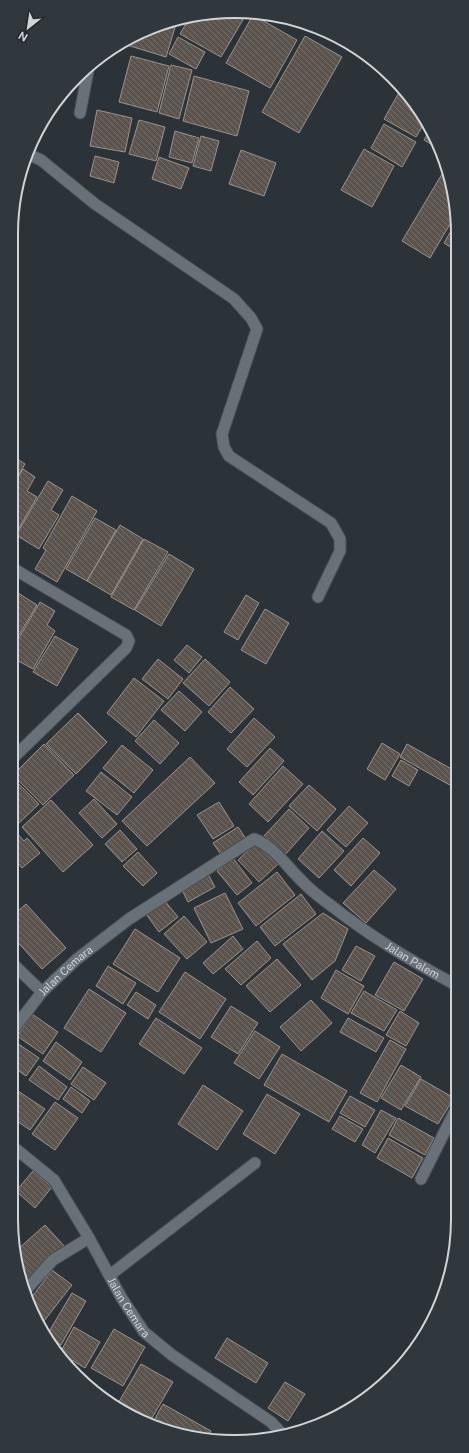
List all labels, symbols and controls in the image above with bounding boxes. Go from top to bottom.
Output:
north arrow [8,8,48,48]
text: N [16,29,30,44]
street label: Jalan Palem [383,940,442,981]
street label: Jalan Cemara [36,943,95,998]
street label: Jalan Cemara [105,1275,152,1340]

